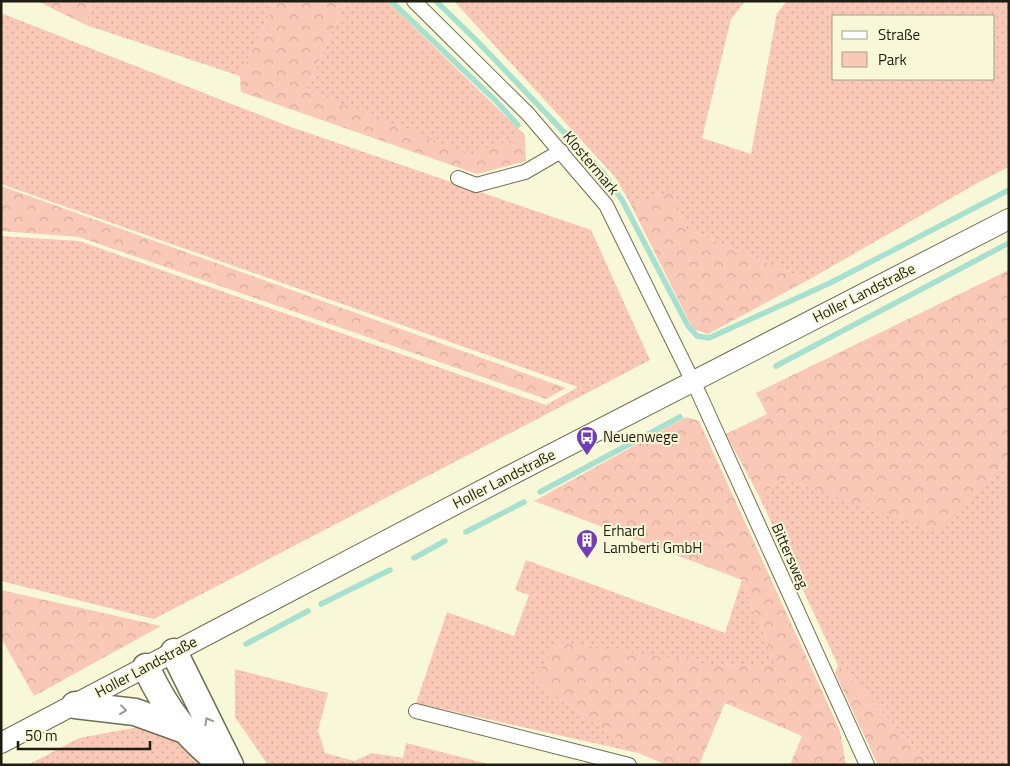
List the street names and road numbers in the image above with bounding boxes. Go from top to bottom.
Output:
street label: Klostermark [558,126,625,200]
street label: Holler Landstraße [808,257,919,328]
street label: Holler Landstraße [448,443,559,514]
street label: Bittersweg [766,519,815,592]
street label: Holler Landstraße [91,630,201,703]

